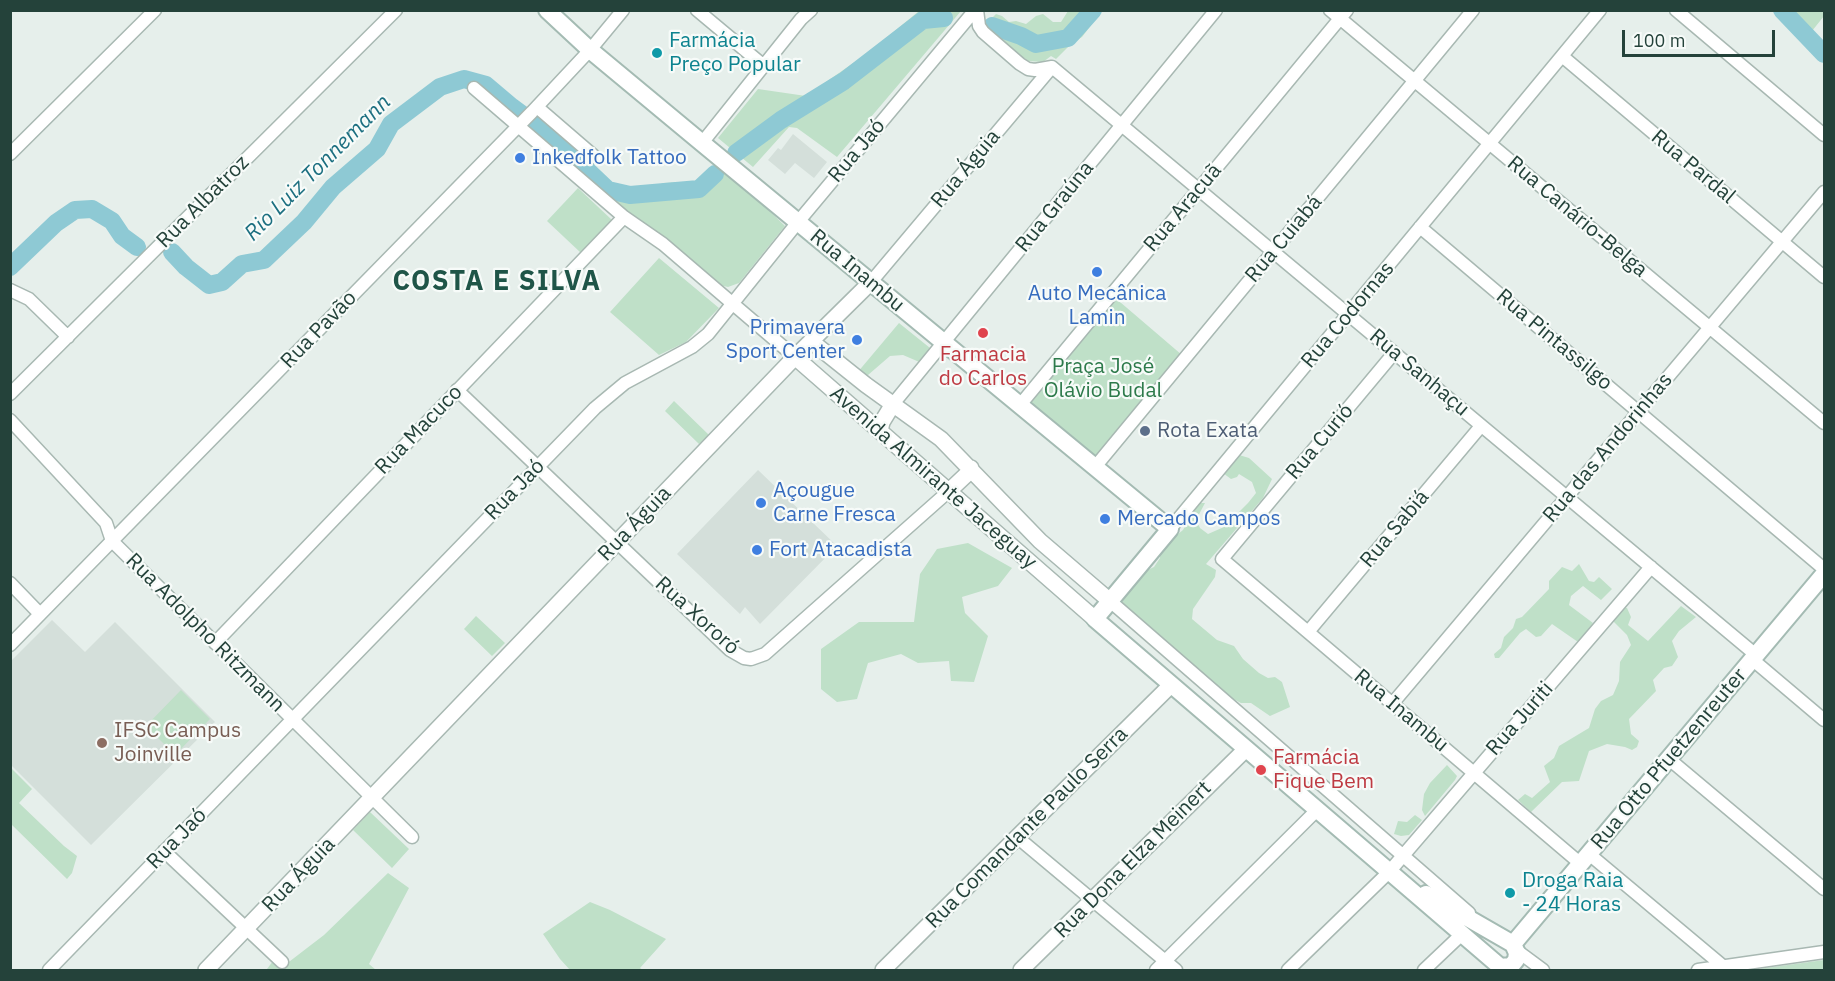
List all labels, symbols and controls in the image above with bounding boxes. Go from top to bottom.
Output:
scale bar [1625,18,1778,56]
place label: Farmácia Preço Popular [669,28,801,78]
text: 100 m [1633,29,1685,52]
marker: Farmácia Preço Popular [650,46,664,60]
water label: Rio Luiz Tonnemann [239,89,397,247]
street label: Rua Jaó [823,114,891,188]
street label: Rua Águia [926,125,1006,213]
street label: Rua Pardal [1646,125,1740,209]
place label: Inkedfolk Tattoo [532,145,687,171]
street label: Rua Albatroz [151,150,255,254]
marker: Inkedfolk Tattoo [513,151,527,165]
street label: Rua Canário-Belga [1502,151,1652,283]
street label: Rua Graúna [1011,156,1099,258]
street label: Rua Aracuã [1139,159,1227,257]
street label: Rua Cuiabá [1240,190,1328,288]
street label: Rua Inambu [805,224,909,318]
street label: Rua Codornas [1296,257,1400,373]
marker: Auto Mecânica Lamin [1090,265,1104,279]
district label: COSTA E SILVA [392,266,602,298]
place label: Auto Mecânica Lamin [1028,281,1166,331]
street label: Rua Pintassilgo [1491,284,1617,396]
street label: Rua Pavão [276,286,362,374]
place label: Primavera Sport Center [726,315,845,365]
street label: Rua Sanhaçu [1364,324,1474,422]
marker: Farmacia do Carlos [976,326,990,340]
marker: Primavera Sport Center [850,333,864,347]
place label: Farmacia do Carlos [939,342,1027,392]
park label: Praça José Olávio Budal [1044,354,1162,404]
street label: Rua das Andorinhas [1538,368,1678,528]
street label: Rua Macuco [370,380,468,480]
street label: Avenida Almirante Jaceguay [824,381,1042,575]
street label: Rua Curió [1281,399,1359,485]
place label: Rota Exata [1157,418,1258,444]
marker: Rota Exata [1138,424,1152,438]
street label: Rua Jaó [480,454,550,526]
place label: Açougue Carne Fresca [773,478,896,528]
street label: Rua Águia [593,481,677,567]
street label: Rua Sabiá [1355,485,1435,573]
marker: Açougue Carne Fresca [754,496,768,510]
place label: Mercado Campos [1117,506,1281,532]
marker: Mercado Campos [1098,512,1112,526]
place label: Fort Atacadista [769,537,912,563]
marker: Fort Atacadista [750,543,764,557]
street label: Rua Adolpho Ritzmann [120,548,290,718]
street label: Rua Xororó [650,572,744,660]
street label: Rua Otto Pfuetzenreuter [1586,663,1752,855]
street label: Rua Inambu [1349,664,1453,758]
street label: Rua Juriti [1481,677,1559,761]
place label: IFSC Campus Joinville [114,718,241,768]
street label: Rua Comandante Paulo Serra [921,722,1133,934]
marker: IFSC Campus Joinville [95,736,109,750]
place label: Farmácia Fique Bem [1273,745,1374,795]
marker: Farmácia Fique Bem [1254,763,1268,777]
street label: Rua Dona Elza Meinert [1049,776,1217,944]
street label: Rua Jaó [142,803,212,875]
street label: Rua Águia [257,832,341,918]
place label: Droga Raia - 24 Horas [1522,868,1624,918]
marker: Droga Raia - 24 Horas [1503,886,1517,900]

